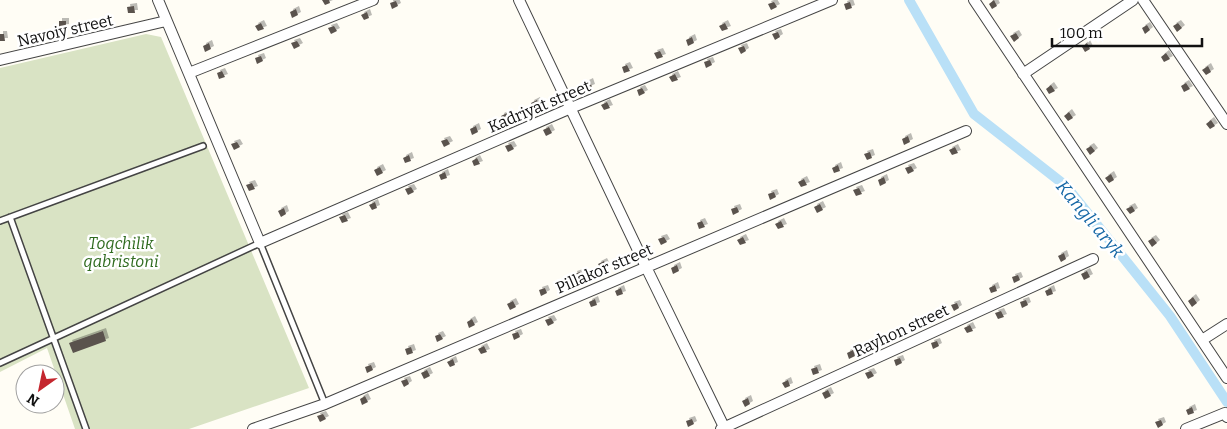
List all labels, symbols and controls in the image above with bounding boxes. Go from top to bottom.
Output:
street label: Navoiy street [15,10,115,51]
scale bar [1052,15,1202,47]
text: 100 m [1060,24,1103,42]
street label: Kadriyat street [485,76,594,137]
water label: Kangli aryk [1051,176,1129,262]
park label: Toqchilik qabristoni [84,234,159,271]
street label: Pillakor street [553,239,656,297]
street label: Rayhon street [851,300,952,361]
north arrow [15,364,65,414]
text: N [24,389,42,410]

